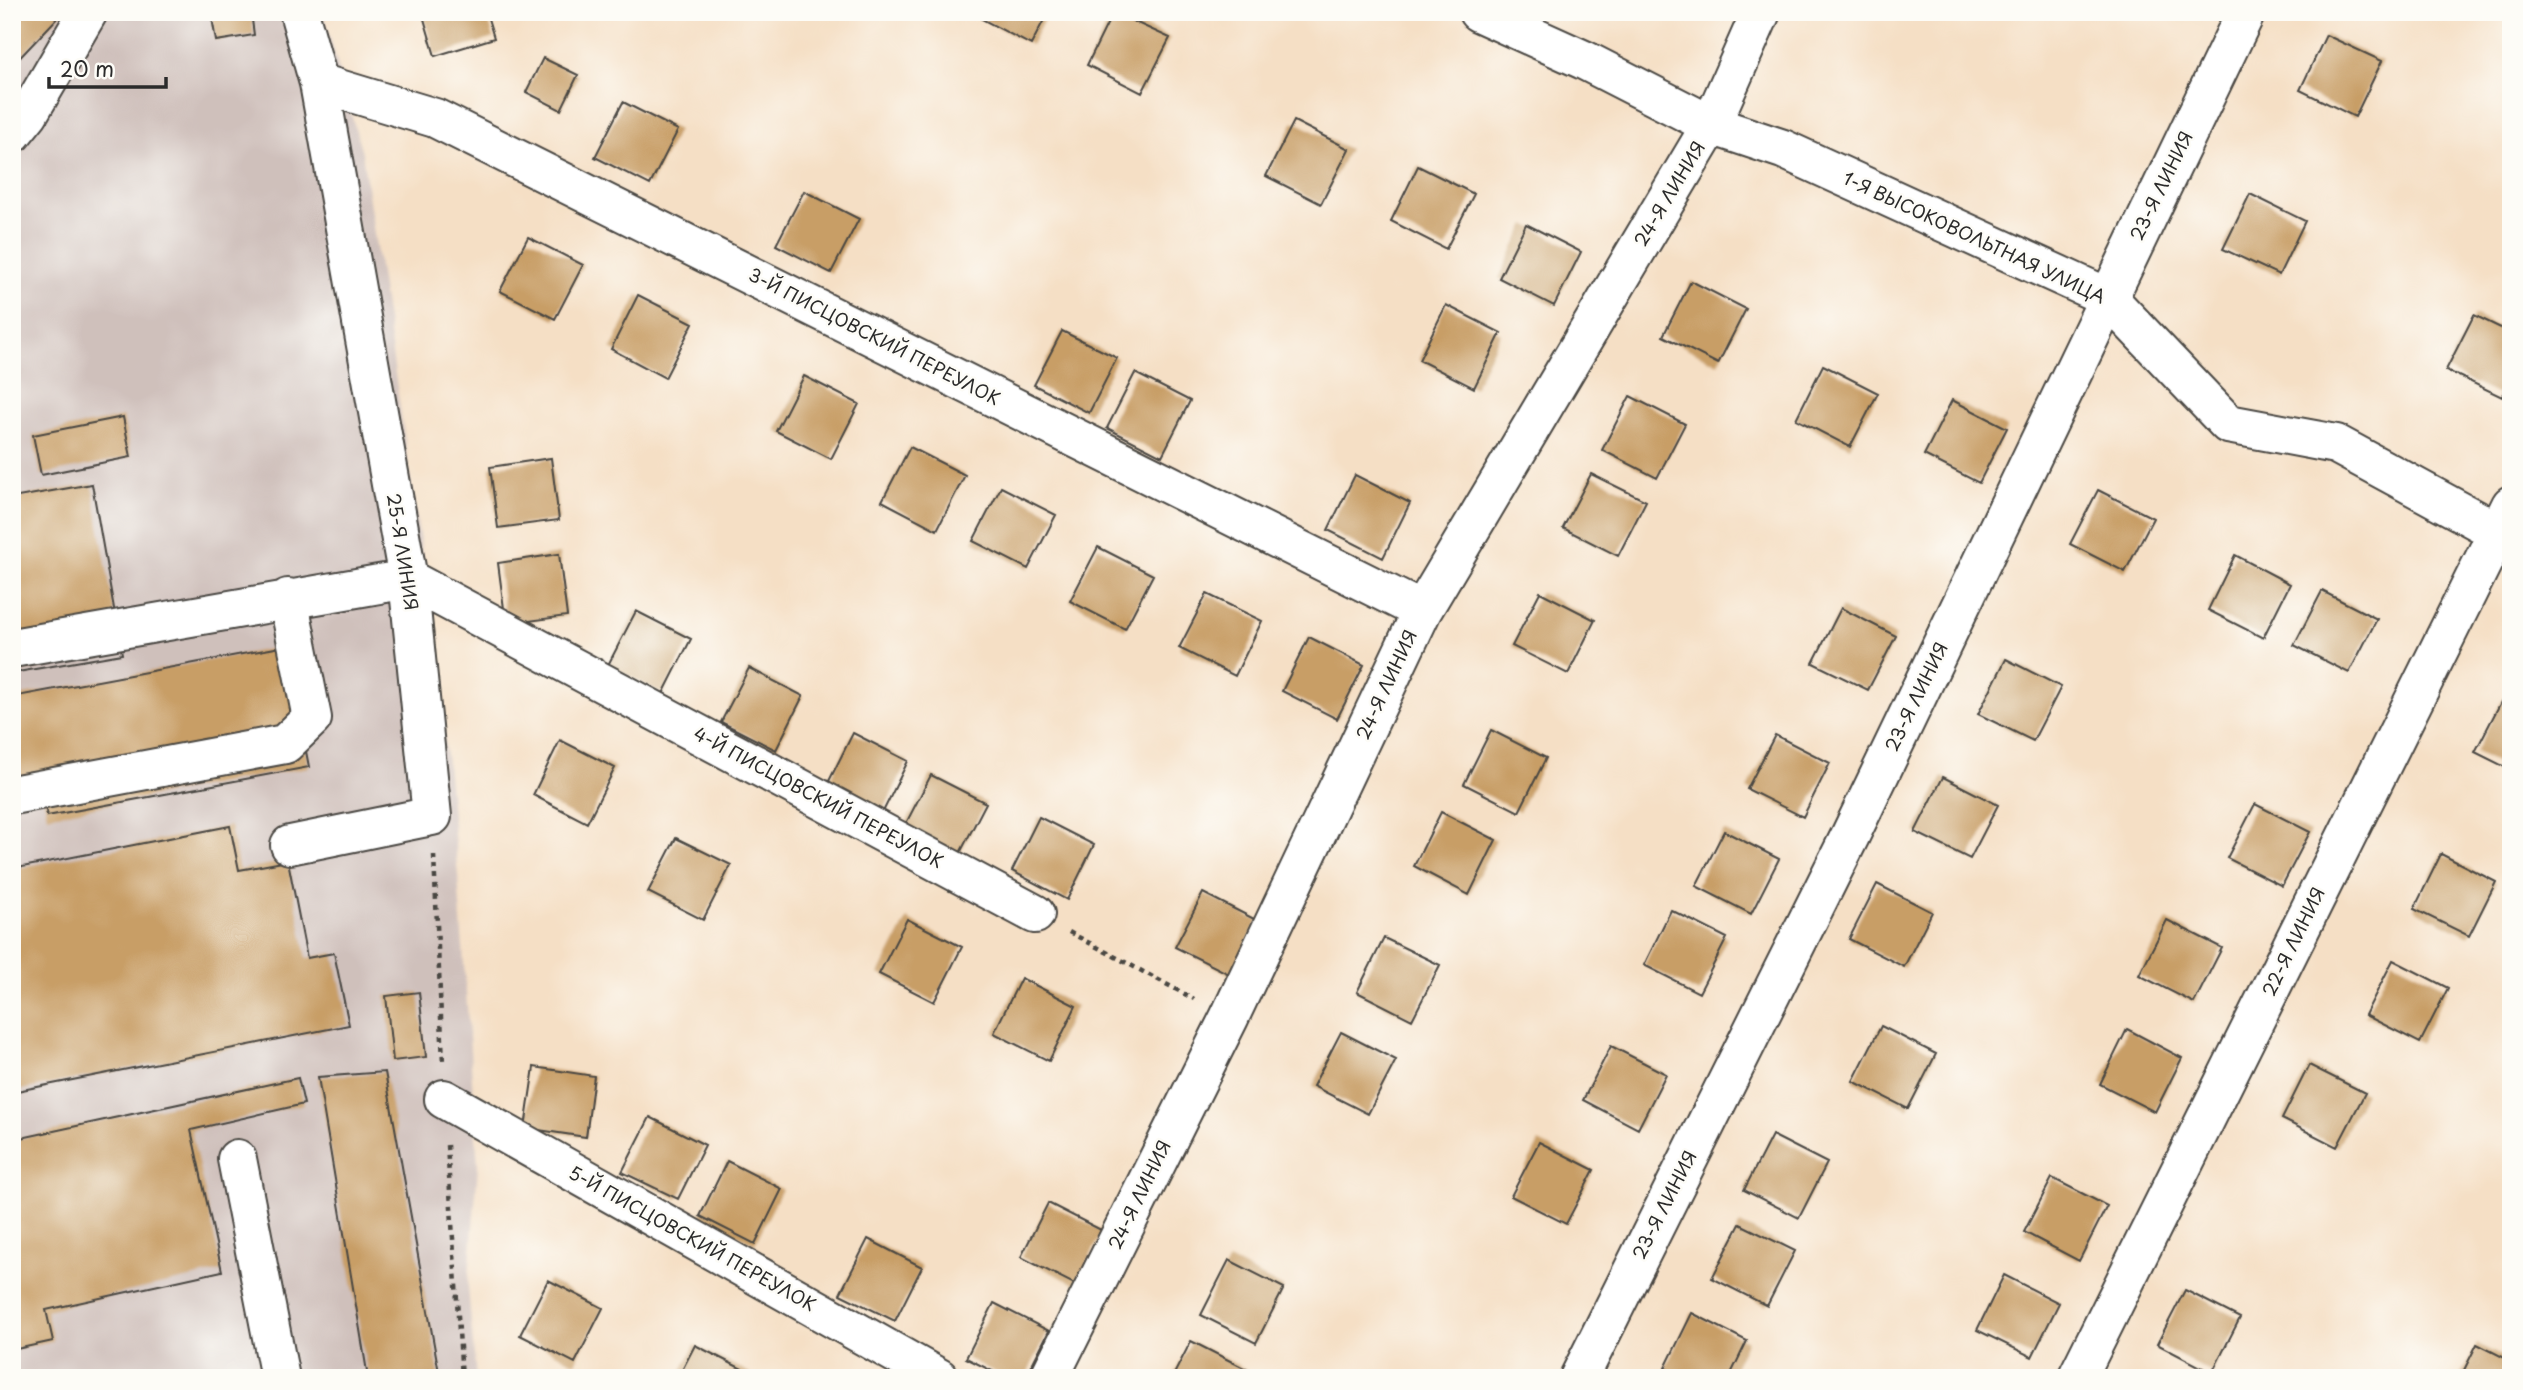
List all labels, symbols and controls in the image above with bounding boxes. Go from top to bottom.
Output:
scale bar [49,46,166,90]
text: 20 m [60,52,114,84]
street label: 23-Я ЛИНИЯ [2122,126,2199,245]
street label: 24-Я ЛИНИЯ [1627,135,1711,251]
street label: 1-Я ВЫСОКОВОЛЬТНАЯ УЛИЦА [1839,164,2111,310]
street label: 3-Й ПИСЦОВСКИЙ ПЕРЕУЛОК [744,260,1005,411]
street label: 25-Я ЛИНИЯ [381,491,426,612]
street label: 24-Я ЛИНИЯ [1348,625,1423,744]
street label: 23-Я ЛИНИЯ [1877,637,1954,756]
street label: 4-Й ПИСЦОВСКИЙ ПЕРЕУЛОК [689,719,948,874]
street label: 22-Я ЛИНИЯ [2255,882,2331,1000]
street label: 24-Я ЛИНИЯ [1101,1135,1177,1254]
street label: 23-Я ЛИНИЯ [1625,1145,1703,1263]
street label: 5-Й ПИСЦОВСКИЙ ПЕРЕУЛОК [564,1158,821,1317]

